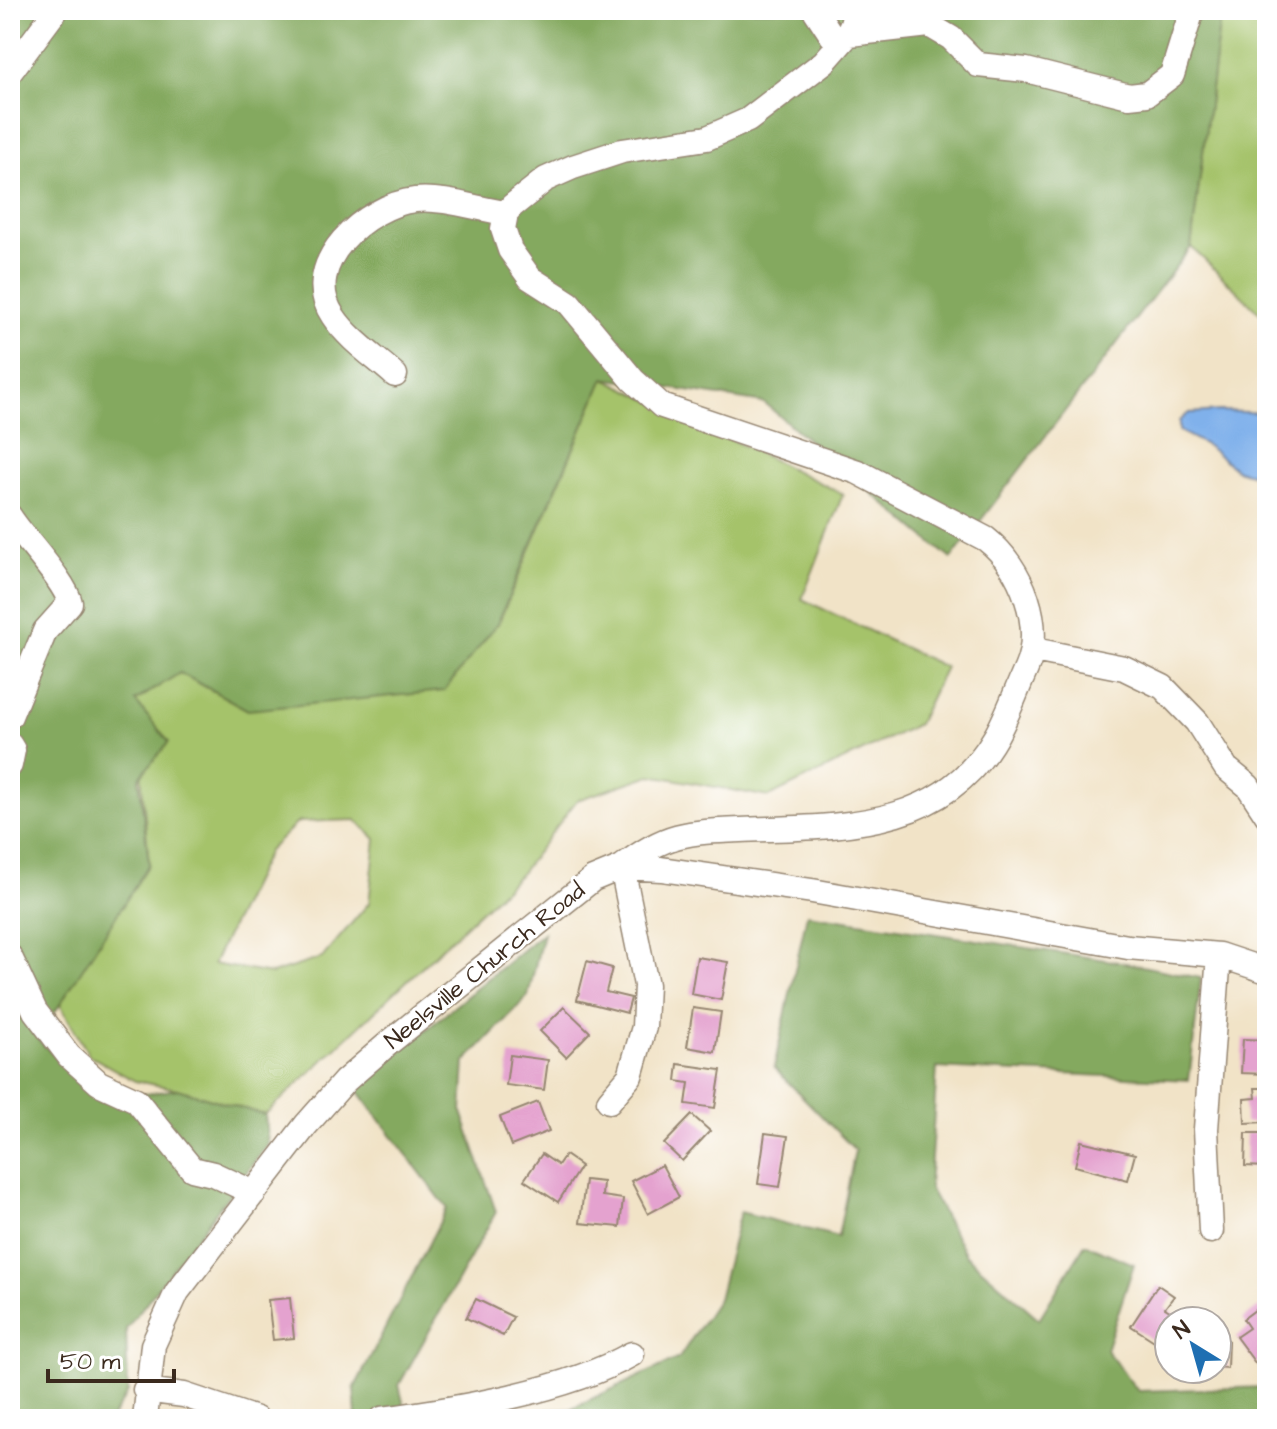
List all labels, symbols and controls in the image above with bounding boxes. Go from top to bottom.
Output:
street label: Neelsville Church Road [377,874,593,1058]
north arrow [1153,1305,1233,1385]
text: N [1167,1314,1197,1347]
scale bar [48,1333,174,1383]
text: 50 m [60,1345,121,1379]

